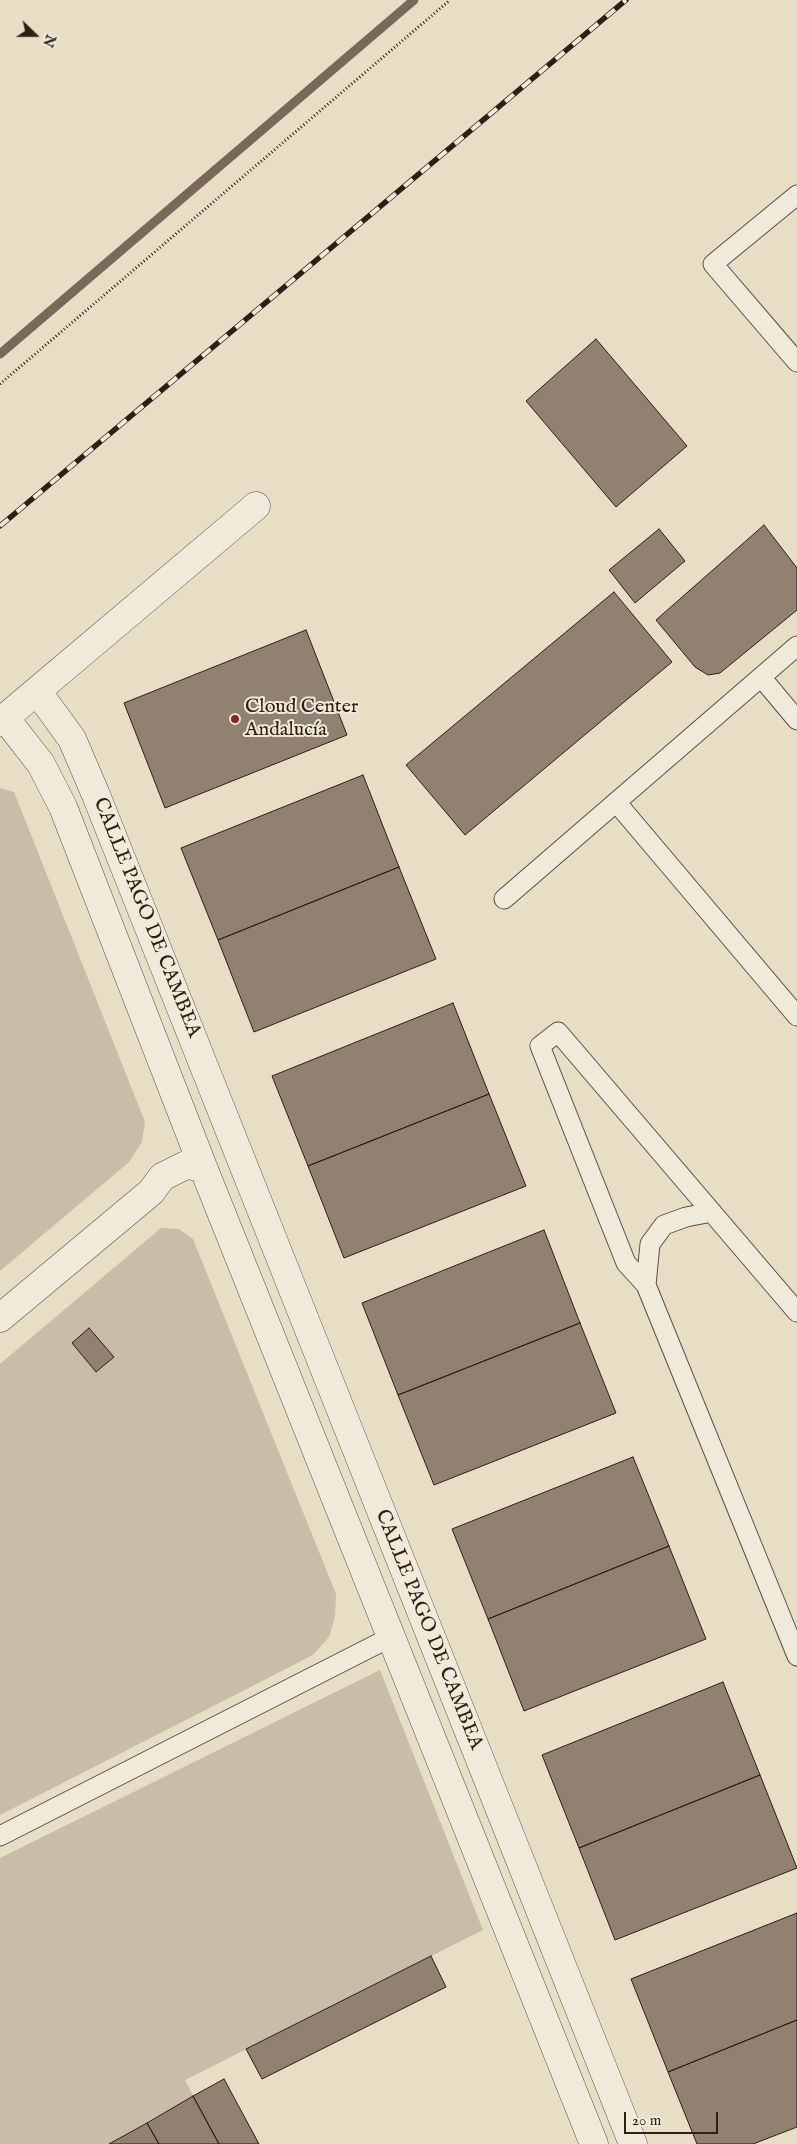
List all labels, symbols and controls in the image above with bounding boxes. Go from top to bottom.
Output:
north arrow [10,10,60,60]
text: N [38,32,60,50]
place label: Cloud Center Andalucía [245,696,358,743]
marker: Cloud Center Andalucía [229,713,241,725]
street label: CALLE PAGO DE CAMBEA [87,795,205,1041]
street label: CALLE PAGO DE CAMBEA [369,1507,487,1753]
scale bar [627,2102,721,2134]
text: 20 m [632,2111,661,2130]

